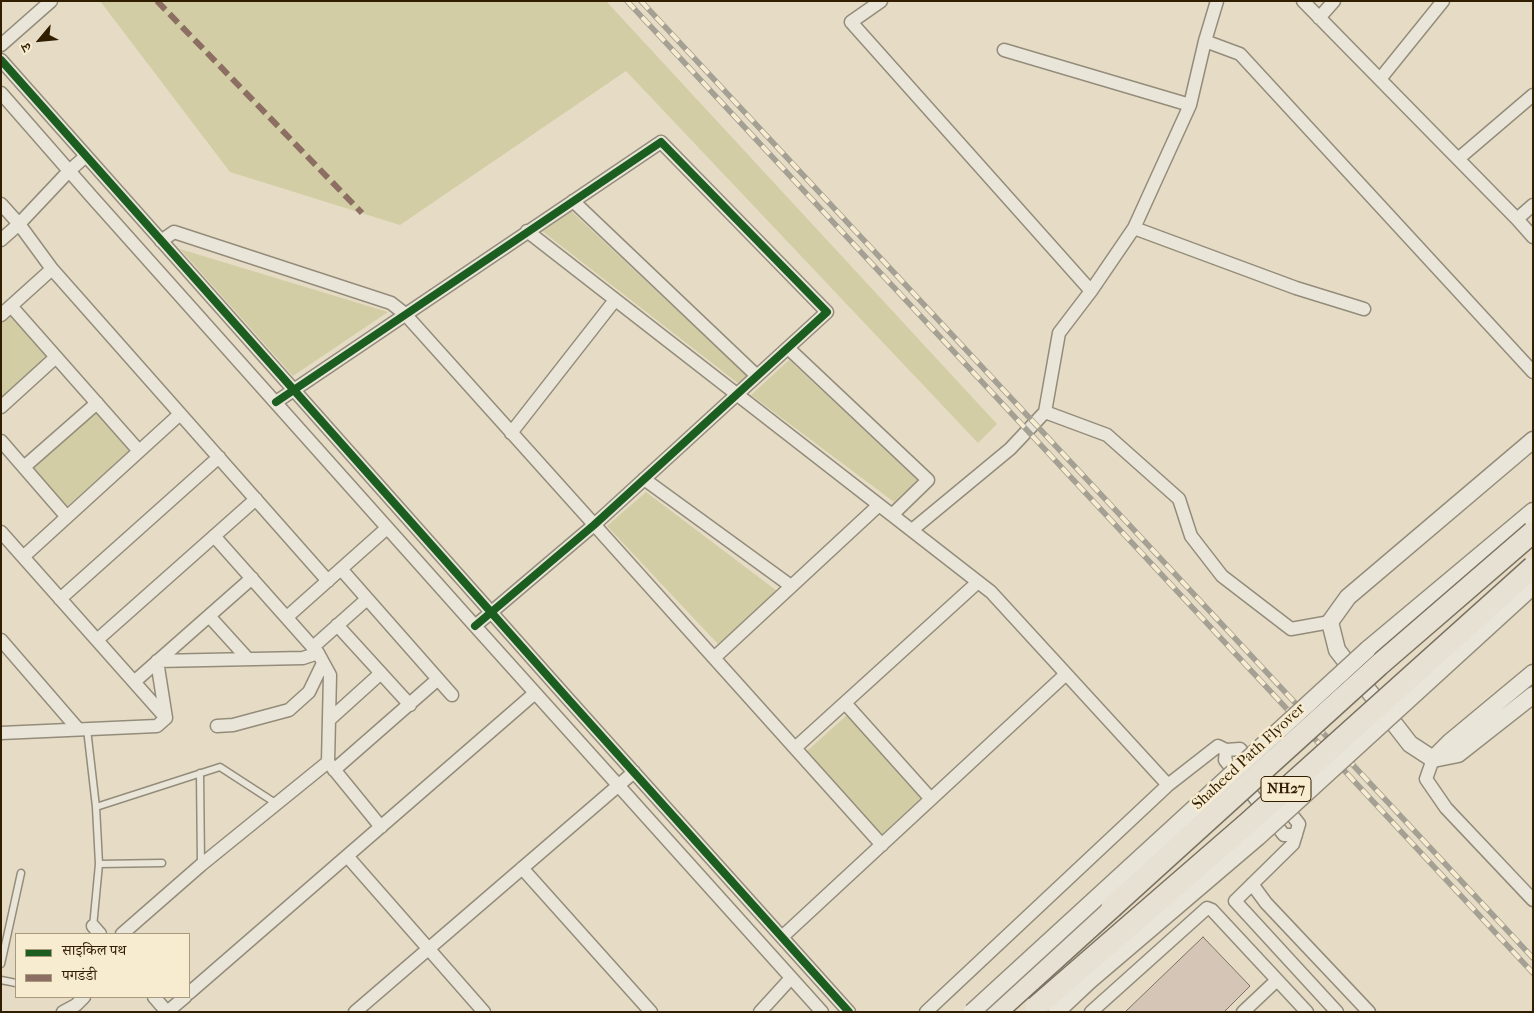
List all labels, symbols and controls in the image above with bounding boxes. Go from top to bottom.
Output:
north arrow [15,15,65,65]
text: उ [17,40,35,54]
street label: Shaheed Path Flyover [1188,700,1310,814]
road number: NH27 [1261,776,1311,802]
legend [15,933,190,998]
text: साइकिल पथ [62,941,126,959]
text: पगडंडी [62,966,97,984]

